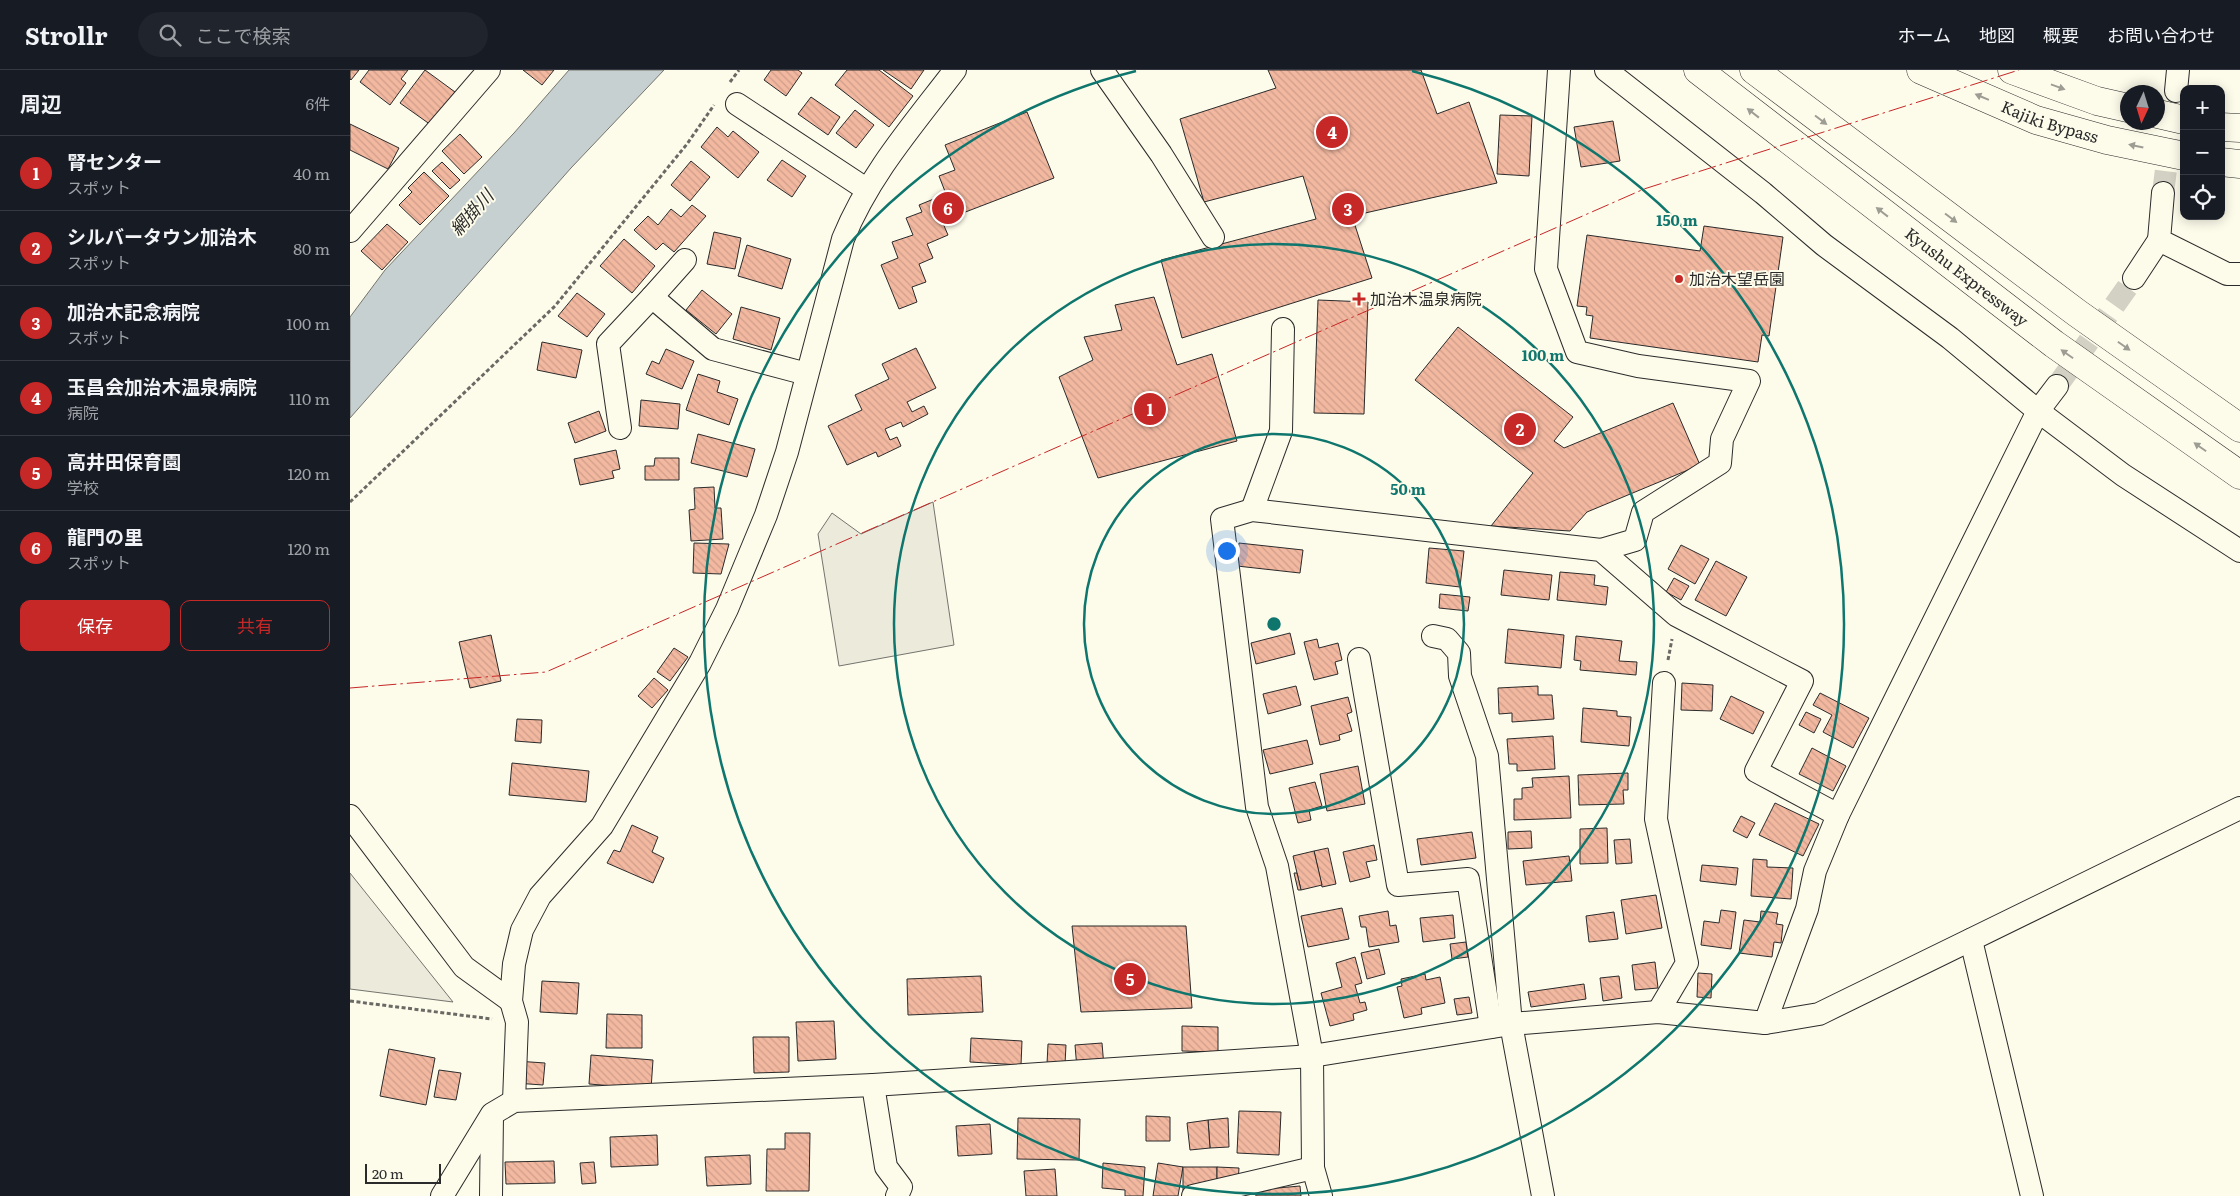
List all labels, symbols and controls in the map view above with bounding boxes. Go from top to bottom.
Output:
search box [138,12,488,57]
text: Strollr [25,17,108,52]
icon: search [156,21,184,49]
text: ここで検索 [196,21,291,49]
text: ホーム [1898,21,1951,48]
text: 地図 [1979,21,2015,48]
text: 概要 [2043,21,2079,48]
text: お問い合わせ [2107,21,2215,48]
one-way arrow [2051,84,2066,91]
north arrow [2120,85,2165,130]
map controls [2180,85,2225,220]
button: + [2180,85,2225,130]
text: 周辺 [20,87,62,118]
text: 6件 [305,91,330,115]
one-way arrow [1974,93,1989,100]
street label: Kajiki Bypass [1998,93,2101,148]
one-way arrow [1747,108,1760,118]
pin: 4 [1316,113,1348,151]
one-way arrow [1814,115,1828,125]
button: − [2180,130,2225,175]
one-way arrow [2128,142,2144,150]
text: 腎センター [67,147,162,175]
text: 1 [33,161,39,185]
text: 40 m [293,161,330,185]
text: スポット [67,175,131,199]
button: locate [2180,175,2225,220]
water label: 網掛川 [443,181,500,241]
pin: 6 [932,189,964,227]
pin: 3 [1332,190,1364,228]
one-way arrow [1876,207,1889,218]
text: 150 m [1656,208,1698,231]
one-way arrow [1944,212,1957,223]
street label: Kyushu Expressway [1900,221,2035,332]
text: シルバータウン加治木 [67,222,257,250]
text: 2 [32,236,40,260]
text: 80 m [293,236,330,260]
text: スポット [67,250,131,274]
place label: 加治木望岳園 [1689,266,1785,290]
marker: 加治木望岳園 [1673,273,1685,285]
place label: 加治木温泉病院 [1370,286,1482,310]
marker: 加治木温泉病院 [1352,292,1366,306]
text: 加治木記念病院 [67,297,200,325]
text: 3 [32,311,40,335]
text: 100 m [286,311,330,335]
text: スポット [67,325,131,349]
one-way arrow [2117,341,2130,351]
text: 100 m [1522,343,1564,366]
one-way arrow [2061,348,2074,359]
text: 玉昌会加治木温泉病院 [67,372,257,400]
text: 4 [31,386,41,410]
text: 110 m [289,386,330,410]
pin: 1 [1134,390,1166,428]
text: 病院 [67,400,99,424]
pin: 2 [1504,410,1536,448]
one-way arrow [2193,442,2207,452]
text: 高井田保育園 [67,447,181,475]
text: 5 [32,461,40,485]
text: 120 m [287,461,330,485]
text: 学校 [67,475,99,499]
text: 50 m [1390,477,1426,500]
text: 龍門の里 [67,522,143,550]
text: 6 [31,536,41,560]
text: 120 m [287,536,330,560]
your location [1214,538,1240,564]
text: スポット [67,550,131,574]
button: 保存 [20,600,170,651]
button: 共有 [180,600,330,651]
centre of rings [1265,615,1283,633]
pin: 5 [1114,960,1146,998]
scale bar [365,1161,441,1184]
text: 20 m [372,1163,404,1183]

